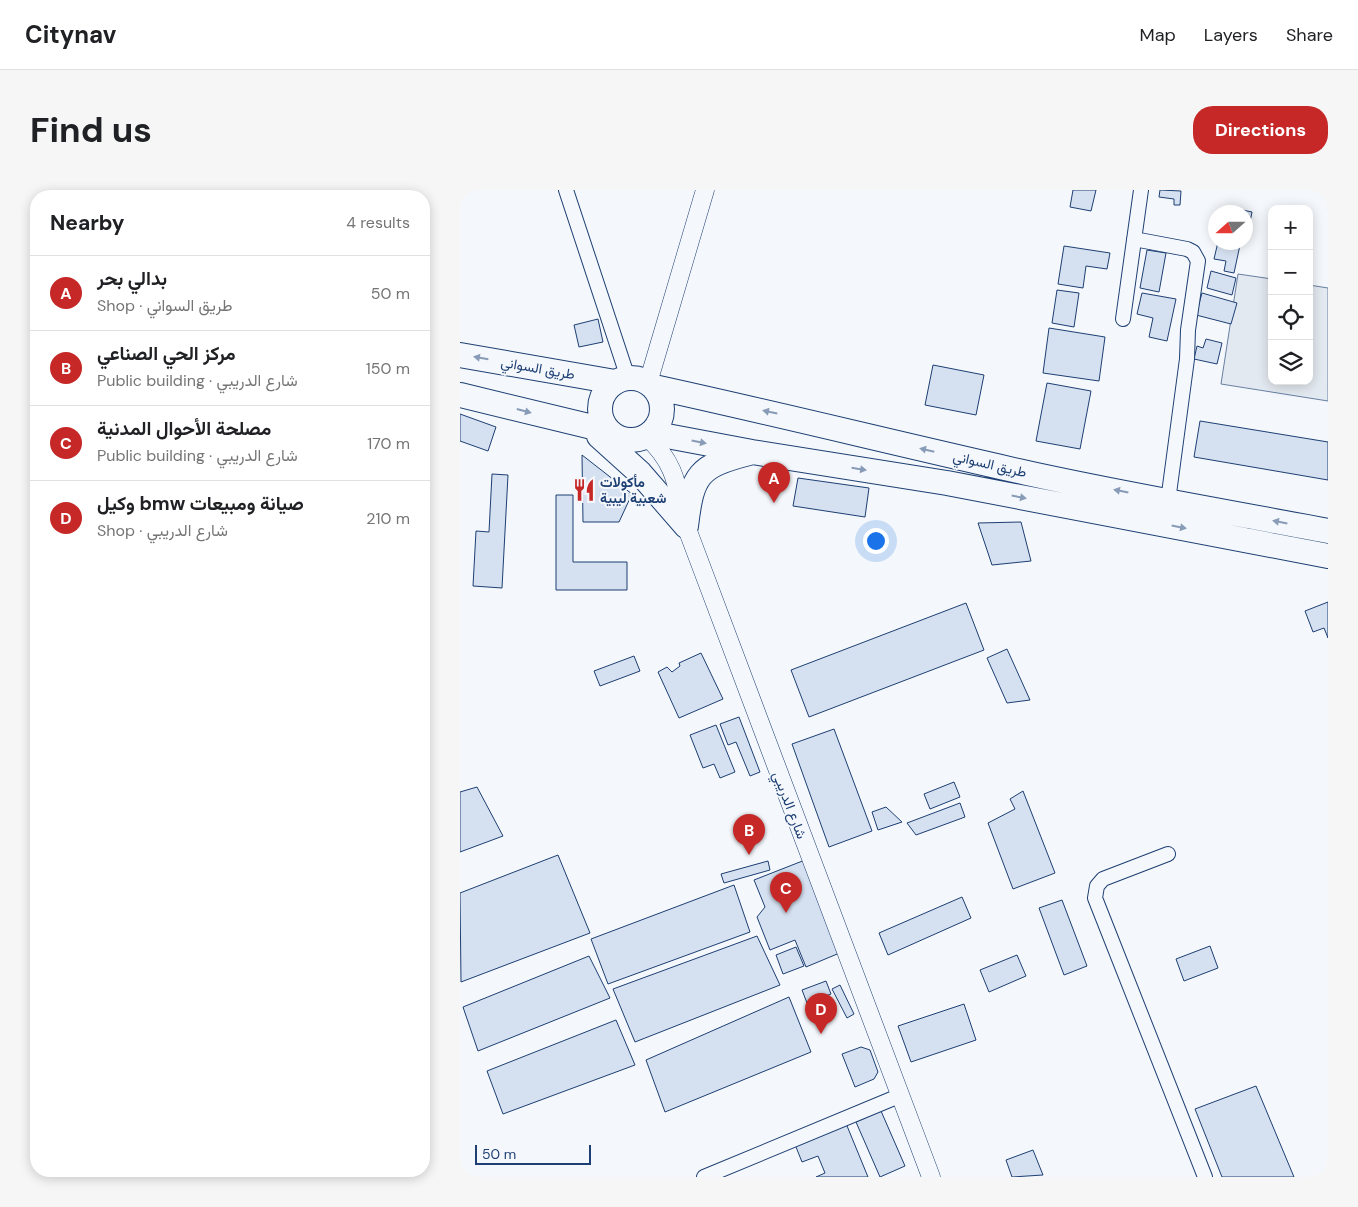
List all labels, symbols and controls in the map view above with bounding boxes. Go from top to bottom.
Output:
text: Citynav [25,19,116,50]
text: Map [1140,23,1176,47]
text: Layers [1204,23,1258,47]
text: Share [1286,23,1333,47]
button: Directions [1193,106,1328,154]
text: Find us [30,107,152,153]
north arrow [1208,205,1253,250]
map controls [1268,205,1313,385]
button: + [1268,205,1313,250]
text: Nearby [50,209,124,237]
text: 4 results [346,212,410,233]
button: − [1268,250,1313,295]
text: بدالي بحر [97,266,167,291]
text: A [60,283,72,304]
text: 50 m [371,283,410,304]
text: Shop · طريق السواني [97,295,232,316]
button: locate [1268,295,1313,340]
button: layers [1268,340,1313,385]
text: مركز الحي الصناعي [97,341,236,366]
street label: طريق السواني [499,353,577,386]
one-way arrow [472,354,488,362]
text: B [61,358,71,379]
text: 150 m [366,358,410,379]
text: Public building · شارع الدريبي [97,370,298,391]
one-way arrow [517,407,532,415]
one-way arrow [762,408,777,416]
text: مصلحة الأحوال المدنية [97,416,271,441]
text: C [60,433,72,454]
text: 170 m [367,433,410,454]
one-way arrow [691,438,706,446]
text: Public building · شارع الدريبي [97,445,298,466]
one-way arrow [920,446,935,454]
street label: طريق السواني [951,447,1029,484]
pin: A [758,462,790,503]
one-way arrow [851,466,867,474]
place label: مأكولات شعبية ليبية [600,473,667,507]
restaurant icon: مأكولات شعبية ليبية [571,477,597,503]
one-way arrow [1112,487,1128,495]
text: وكيل bmw صيانة ومبيعات [97,491,304,516]
one-way arrow [1011,493,1027,501]
text: D [60,508,72,529]
text: 210 m [366,508,410,529]
one-way arrow [1273,518,1288,526]
text: Shop · شارع الدريبي [97,520,228,541]
one-way arrow [1171,523,1186,531]
your location [863,528,889,554]
street label: شارع الدريبي [766,769,811,842]
pin: B [733,814,765,855]
pin: C [770,872,802,913]
pin: D [805,993,837,1034]
scale bar [475,1142,591,1165]
text: 50 m [482,1145,516,1163]

